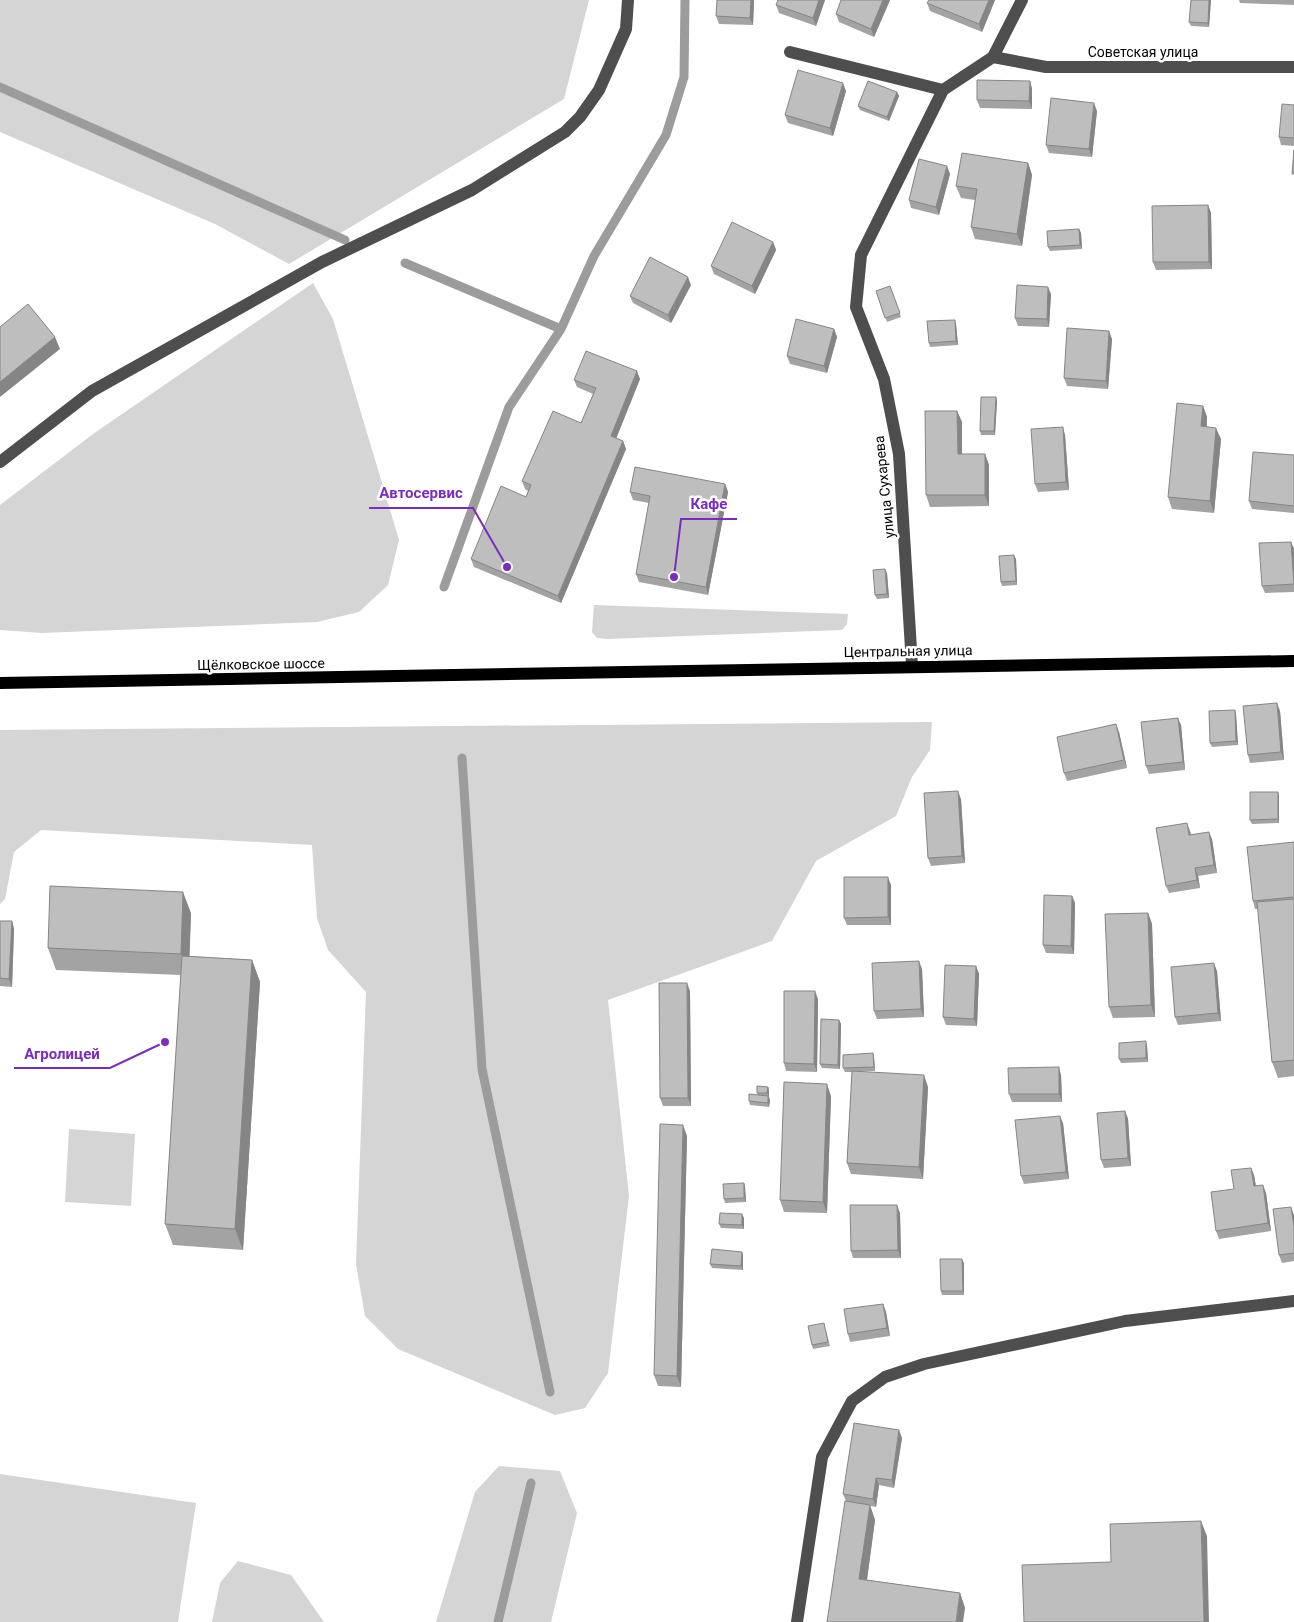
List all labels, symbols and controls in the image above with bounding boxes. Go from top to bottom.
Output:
street label: Советская улица [1088,44,1198,60]
street label: улица Сухарева [871,435,897,539]
callout: Автосервис [369,478,473,508]
text: Автосервис [379,484,463,502]
callout: Кафе [681,489,737,519]
text: Кафе [691,495,727,513]
street label: Центральная улица [843,642,973,660]
street label: Щёлковское шоссе [197,655,325,673]
callout: Агролицей [14,1038,110,1068]
text: Агролицей [24,1045,100,1063]

